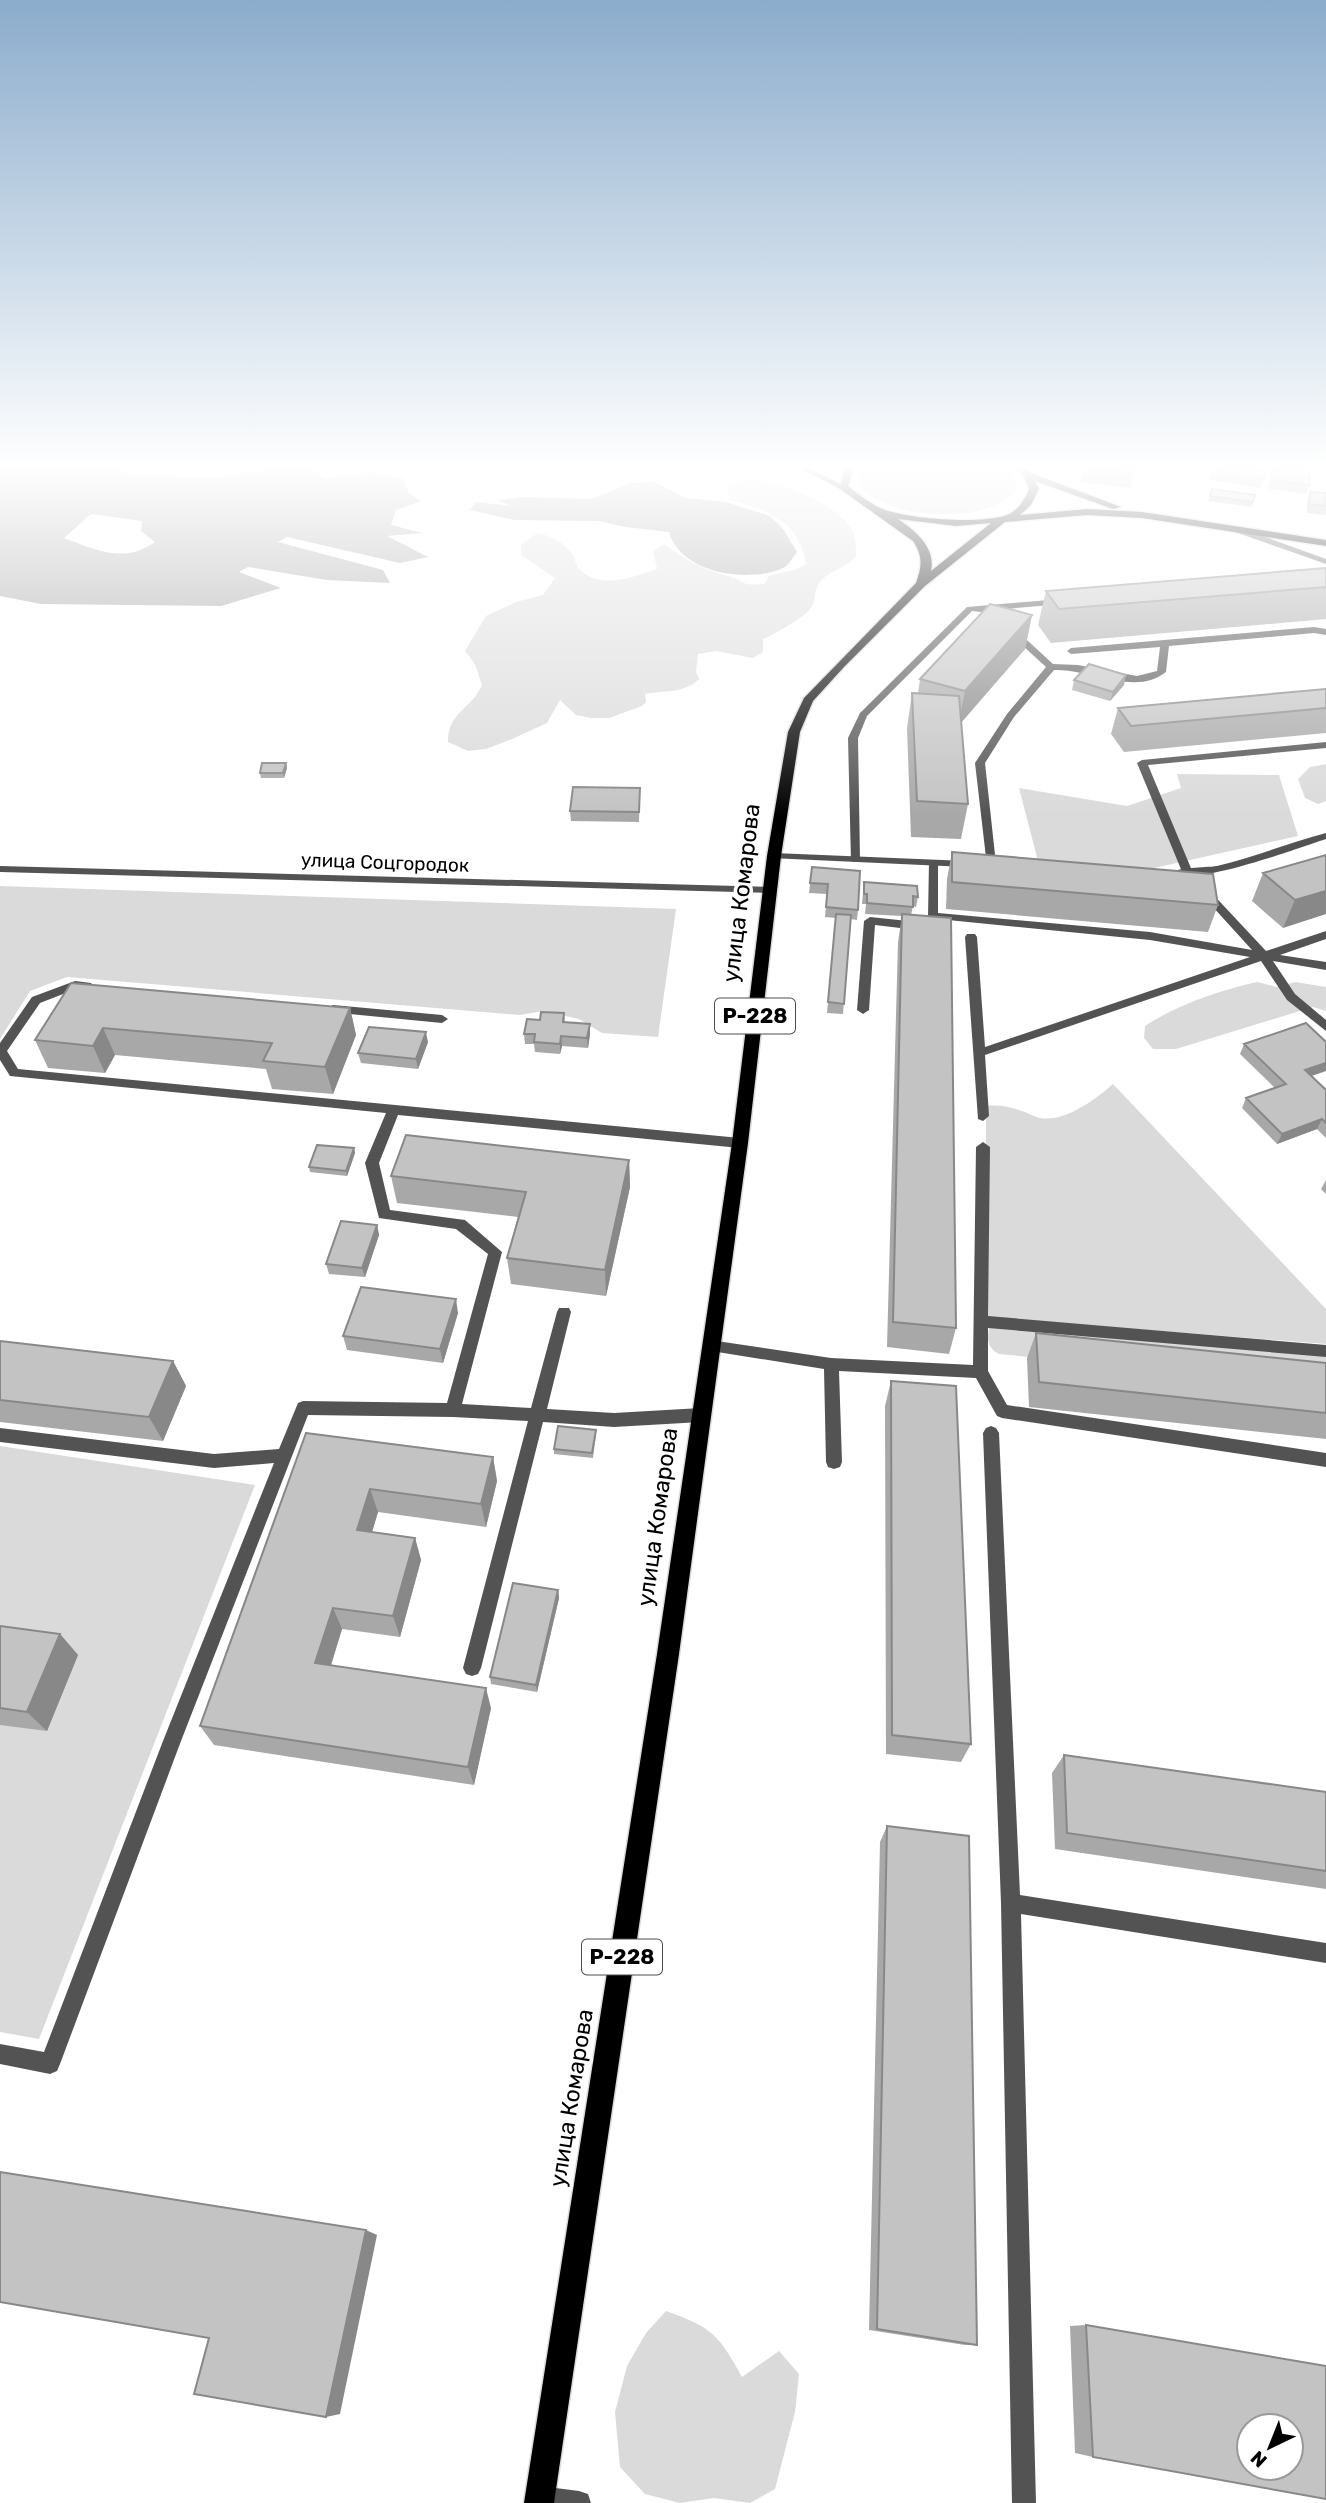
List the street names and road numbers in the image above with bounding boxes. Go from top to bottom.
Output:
street label: улица Комарова [716,802,766,984]
street label: улица Соцгородок [301,848,469,877]
road number: Р-228 [715,998,795,1034]
street label: улица Комарова [631,1426,683,1608]
road number: Р-228 [582,1940,662,1974]
street label: улица Комарова [543,2007,599,2189]

